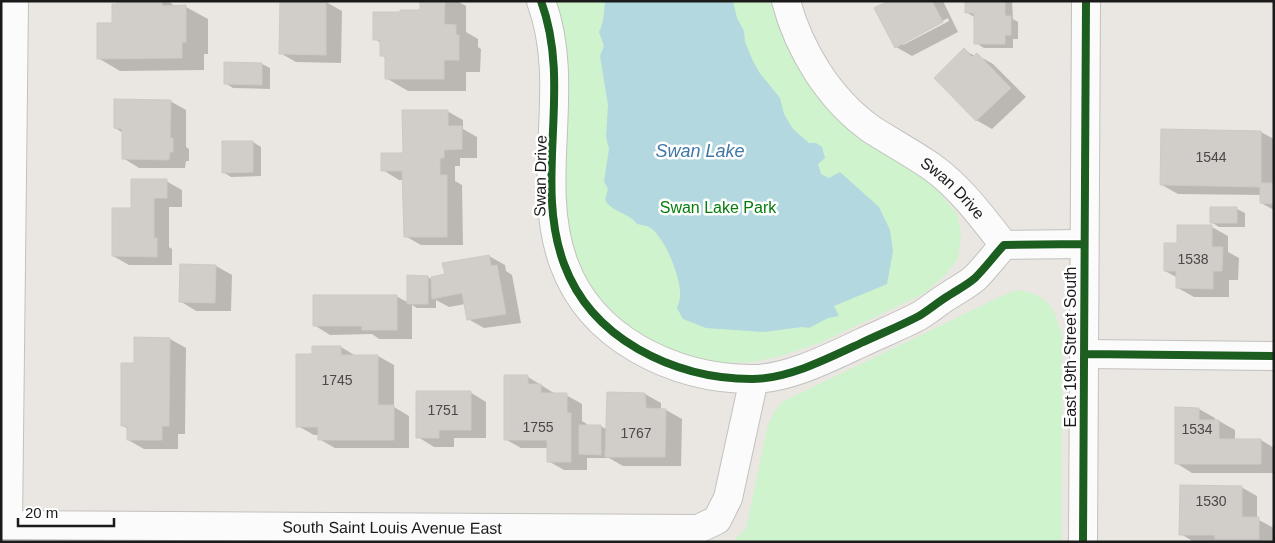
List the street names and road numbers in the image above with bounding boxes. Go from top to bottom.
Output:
street label: Swan Drive [531,135,550,217]
street label: Swan Drive [918,154,988,222]
street label: East 19th Street South [1062,267,1079,428]
street label: South Saint Louis Avenue East [282,519,502,537]

